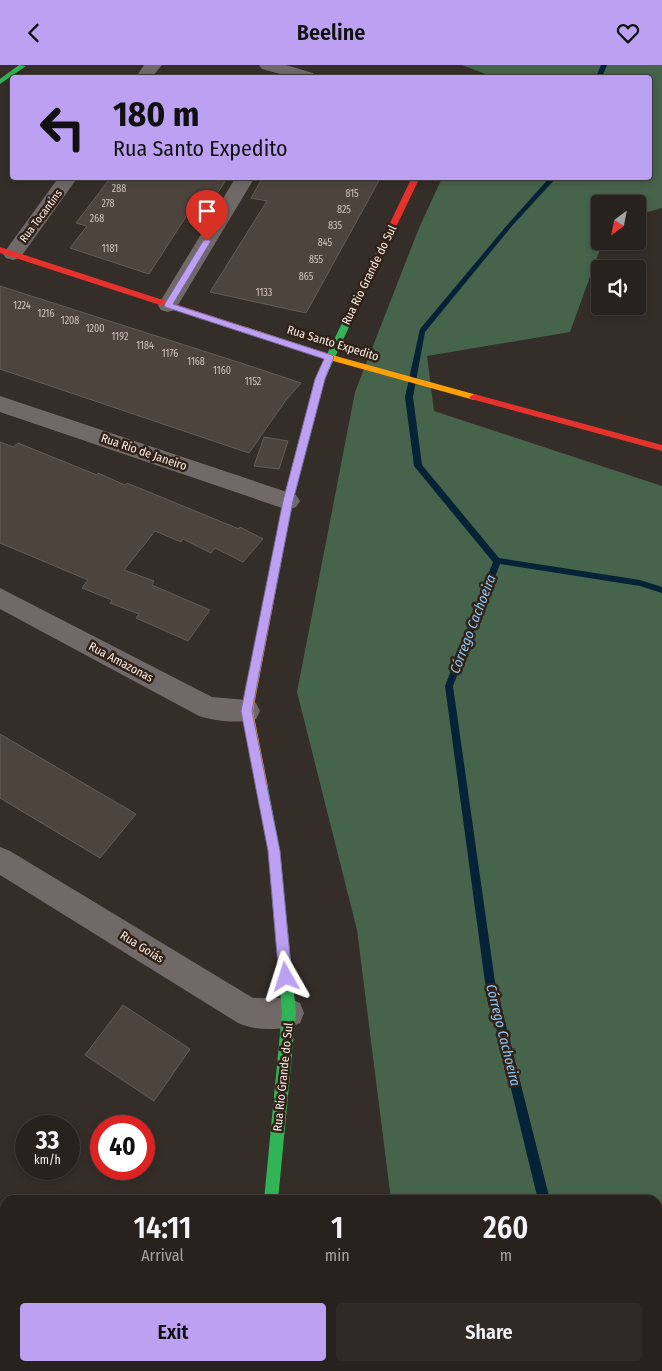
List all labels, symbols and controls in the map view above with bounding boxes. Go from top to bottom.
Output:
icon: back [20,19,48,47]
text: Beeline [297,19,365,46]
icon: heart [614,19,642,47]
text: 180 m [113,93,199,135]
icon: left [30,95,95,160]
text: Rua Santo Expedito [113,135,288,162]
house number: 288 [112,183,126,195]
street label: Rua Tocantins [17,187,65,245]
house number: 815 [345,188,359,200]
pin [186,190,228,241]
north arrow [591,195,646,250]
map controls [591,195,646,315]
icon: arrive [193,197,221,225]
house number: 278 [101,198,115,210]
house number: 825 [337,204,351,216]
house number: 268 [90,213,104,225]
house number: 835 [328,220,342,232]
street label: Rua Rio Grande do Sul [339,223,399,327]
house number: 845 [318,237,333,249]
house number: 1181 [102,243,118,255]
house number: 855 [309,254,323,266]
button: sound [591,260,646,315]
house number: 865 [299,271,314,283]
house number: 1133 [256,287,273,299]
house number: 1224 [13,300,31,312]
house number: 1216 [38,308,55,320]
house number: 1208 [61,315,79,327]
street label: Rua Santo Expedito [285,322,381,364]
house number: 1200 [86,323,104,335]
house number: 1192 [112,331,129,343]
house number: 1184 [136,340,154,352]
house number: 1176 [162,348,178,360]
house number: 1168 [187,356,205,368]
house number: 1160 [213,365,231,377]
house number: 1152 [245,376,262,388]
street label: Rua Rio de Janeiro [99,431,189,473]
water label: Córrego Cachoeira [446,572,500,676]
street label: Rua Amazonas [86,639,156,685]
street label: Rua Goiás [118,928,166,966]
position arrow [259,950,311,1002]
water label: Córrego Cachoeira [482,982,524,1088]
street label: Rua Rio Grande do Sul [270,1022,296,1132]
speed limit sign: 40 [90,1115,155,1180]
text: 33 [36,1126,59,1156]
text: km/h [34,1153,61,1167]
text: 14:11 [133,1210,191,1246]
text: 1 [331,1210,343,1246]
text: 260 [483,1210,529,1246]
text: Arrival [141,1246,184,1265]
text: min [325,1246,350,1265]
text: m [500,1246,512,1265]
button: Exit [20,1303,326,1361]
button: Share [336,1303,642,1361]

